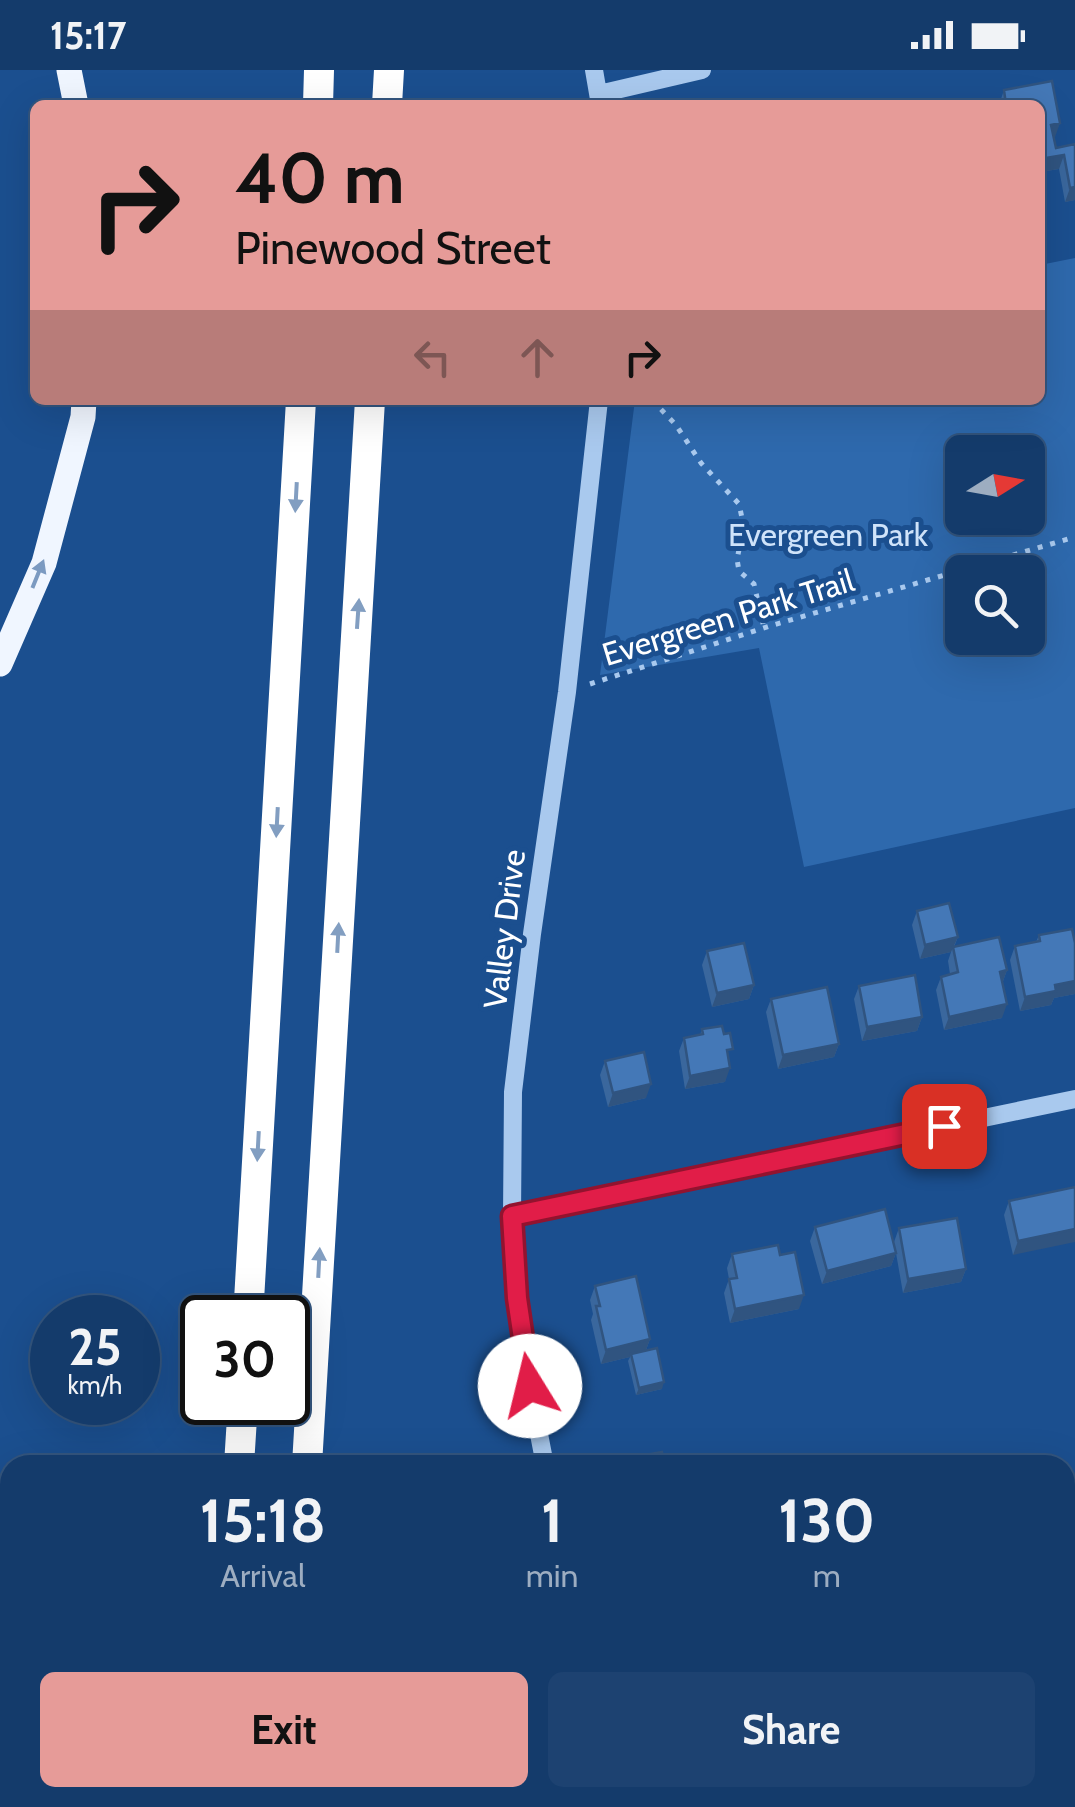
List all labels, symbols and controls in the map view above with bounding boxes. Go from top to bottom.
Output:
text: 15:17 [50,12,126,59]
text: 40 m [235,135,404,221]
icon: right [70,140,200,270]
text: Pinewood Street [235,221,551,275]
icon: left [405,330,460,385]
icon: ahead [510,330,565,385]
icon: right [615,330,670,385]
north arrow [945,435,1045,535]
map controls [945,435,1045,655]
one-way arrow [288,482,304,514]
park label: Evergreen Park [728,515,929,554]
button: search [945,555,1045,655]
one-way arrow [31,559,47,589]
street label: Evergreen Park Trail [597,560,859,674]
one-way arrow [350,598,366,629]
one-way arrow [269,806,285,838]
street label: Valley Drive [475,847,533,1011]
one-way arrow [330,922,346,954]
pin [902,1084,987,1169]
icon: arrive [917,1099,972,1154]
one-way arrow [250,1131,266,1163]
one-way arrow [311,1246,327,1278]
speed limit sign: 30 [180,1295,310,1425]
text: 25 [68,1317,122,1378]
position arrow [478,1334,582,1438]
text: km/h [68,1370,122,1400]
text: 15:18 [200,1484,326,1557]
text: 1 [541,1484,563,1557]
text: 130 [778,1484,875,1557]
text: Arrival [220,1556,305,1595]
text: min [526,1556,578,1595]
text: m [813,1556,841,1595]
button: Exit [40,1672,528,1787]
button: Share [548,1672,1035,1787]

